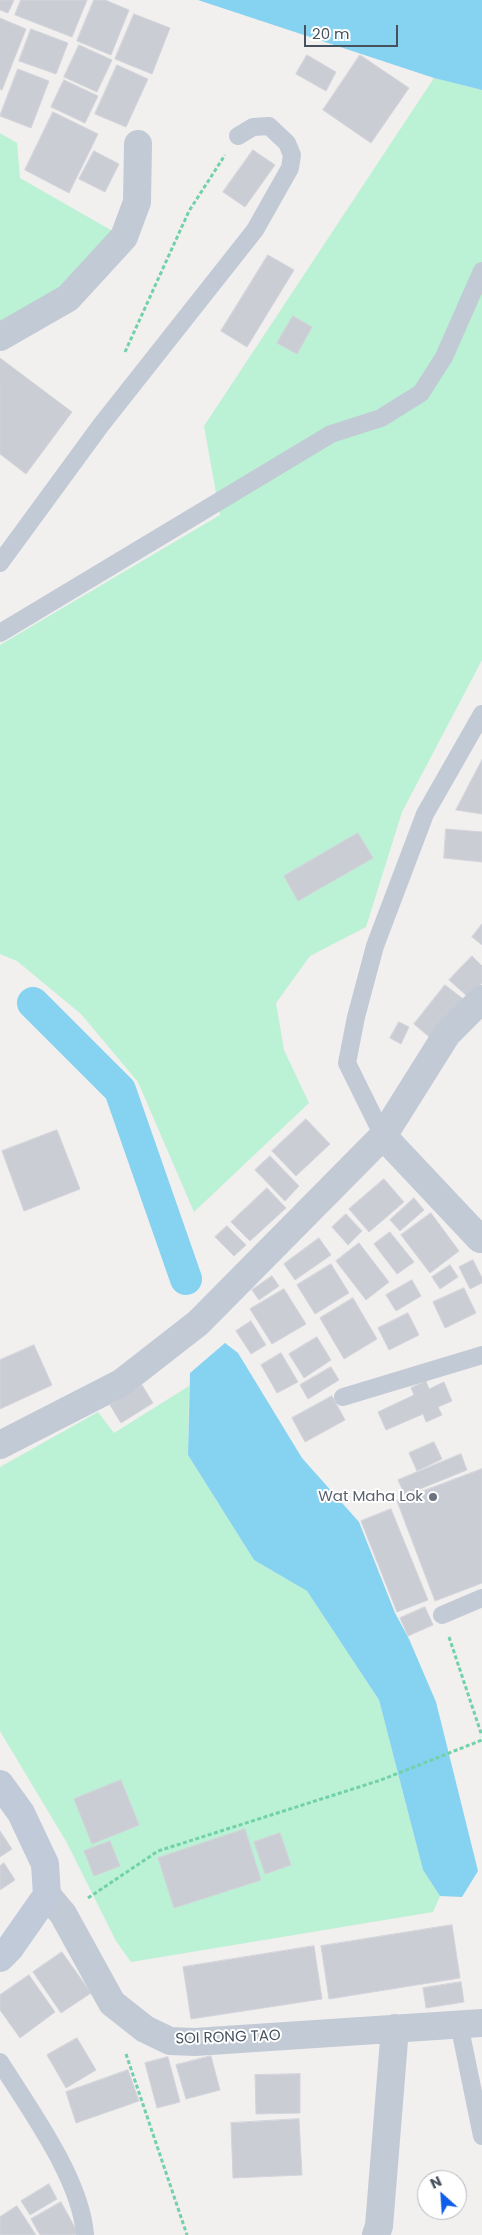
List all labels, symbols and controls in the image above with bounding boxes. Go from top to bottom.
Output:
scale bar [307,15,401,47]
text: 20 m [312,23,350,44]
place label: Wat Maha Lok [318,1488,423,1506]
marker: Wat Maha Lok [427,1491,439,1503]
street label: SOI RONG TAO [175,2027,281,2049]
north arrow [417,2170,467,2220]
text: N [427,2171,445,2194]

